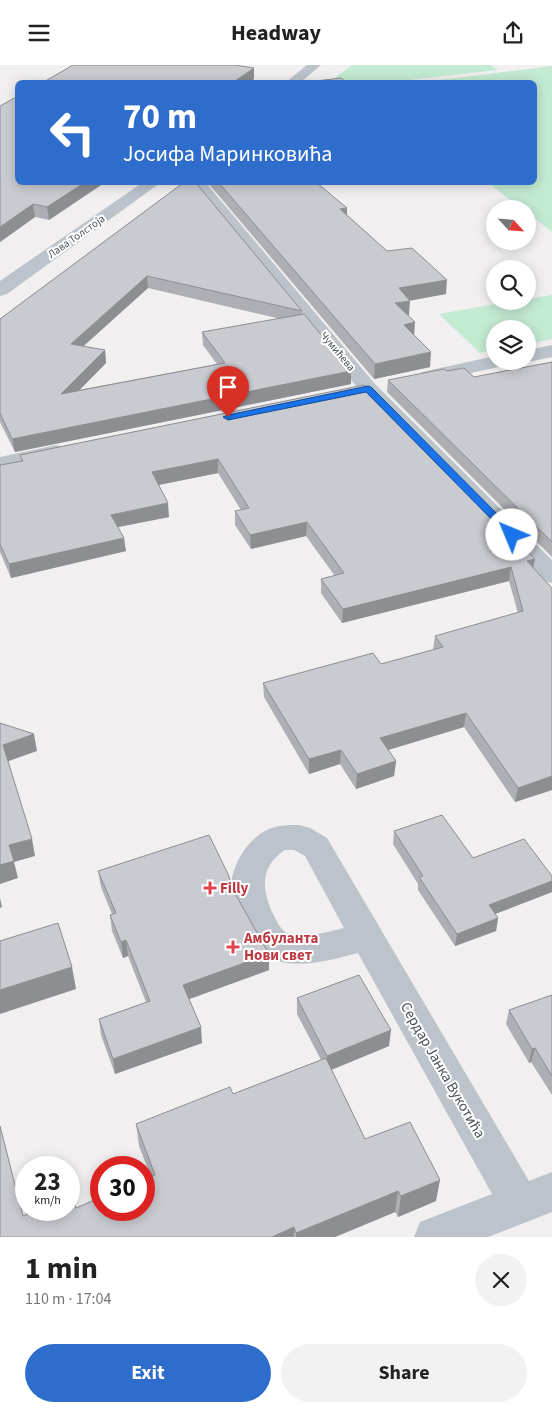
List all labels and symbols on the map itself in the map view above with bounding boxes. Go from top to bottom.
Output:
north arrow [486,200,536,250]
street label: Лава Толстоја [45,211,108,262]
street label: Чумићева [317,328,359,374]
pin [207,366,249,417]
position arrow [485,508,537,560]
place label: Filly [220,878,249,899]
marker: Filly [204,882,216,894]
place label: Амбуланта Нови свет [243,928,319,966]
marker: Амбуланта Нови свет [226,940,240,954]
street label: Сердар Јанка Вукотића [395,998,490,1142]
speed limit sign: 30 [90,1156,155,1221]

